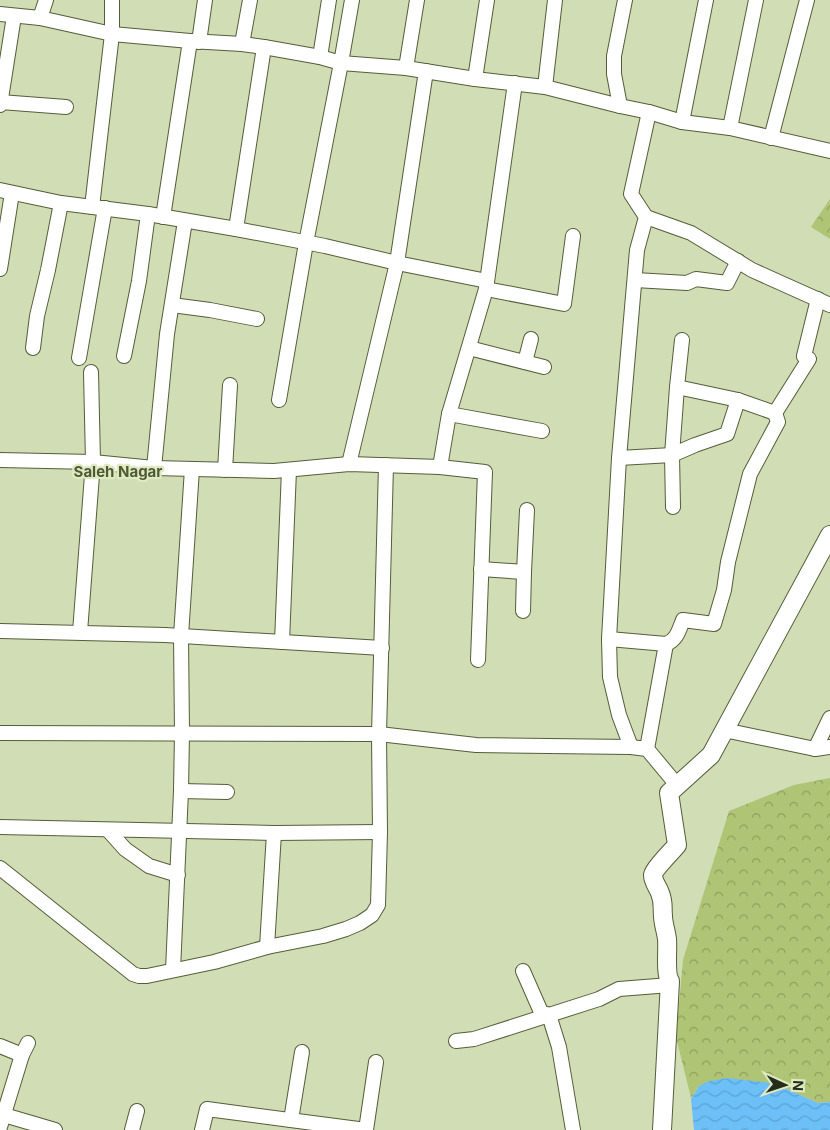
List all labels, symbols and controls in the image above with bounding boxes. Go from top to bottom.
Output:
district label: Saleh Nagar [74,462,162,481]
north arrow [760,1060,810,1110]
text: N [790,1080,807,1091]

